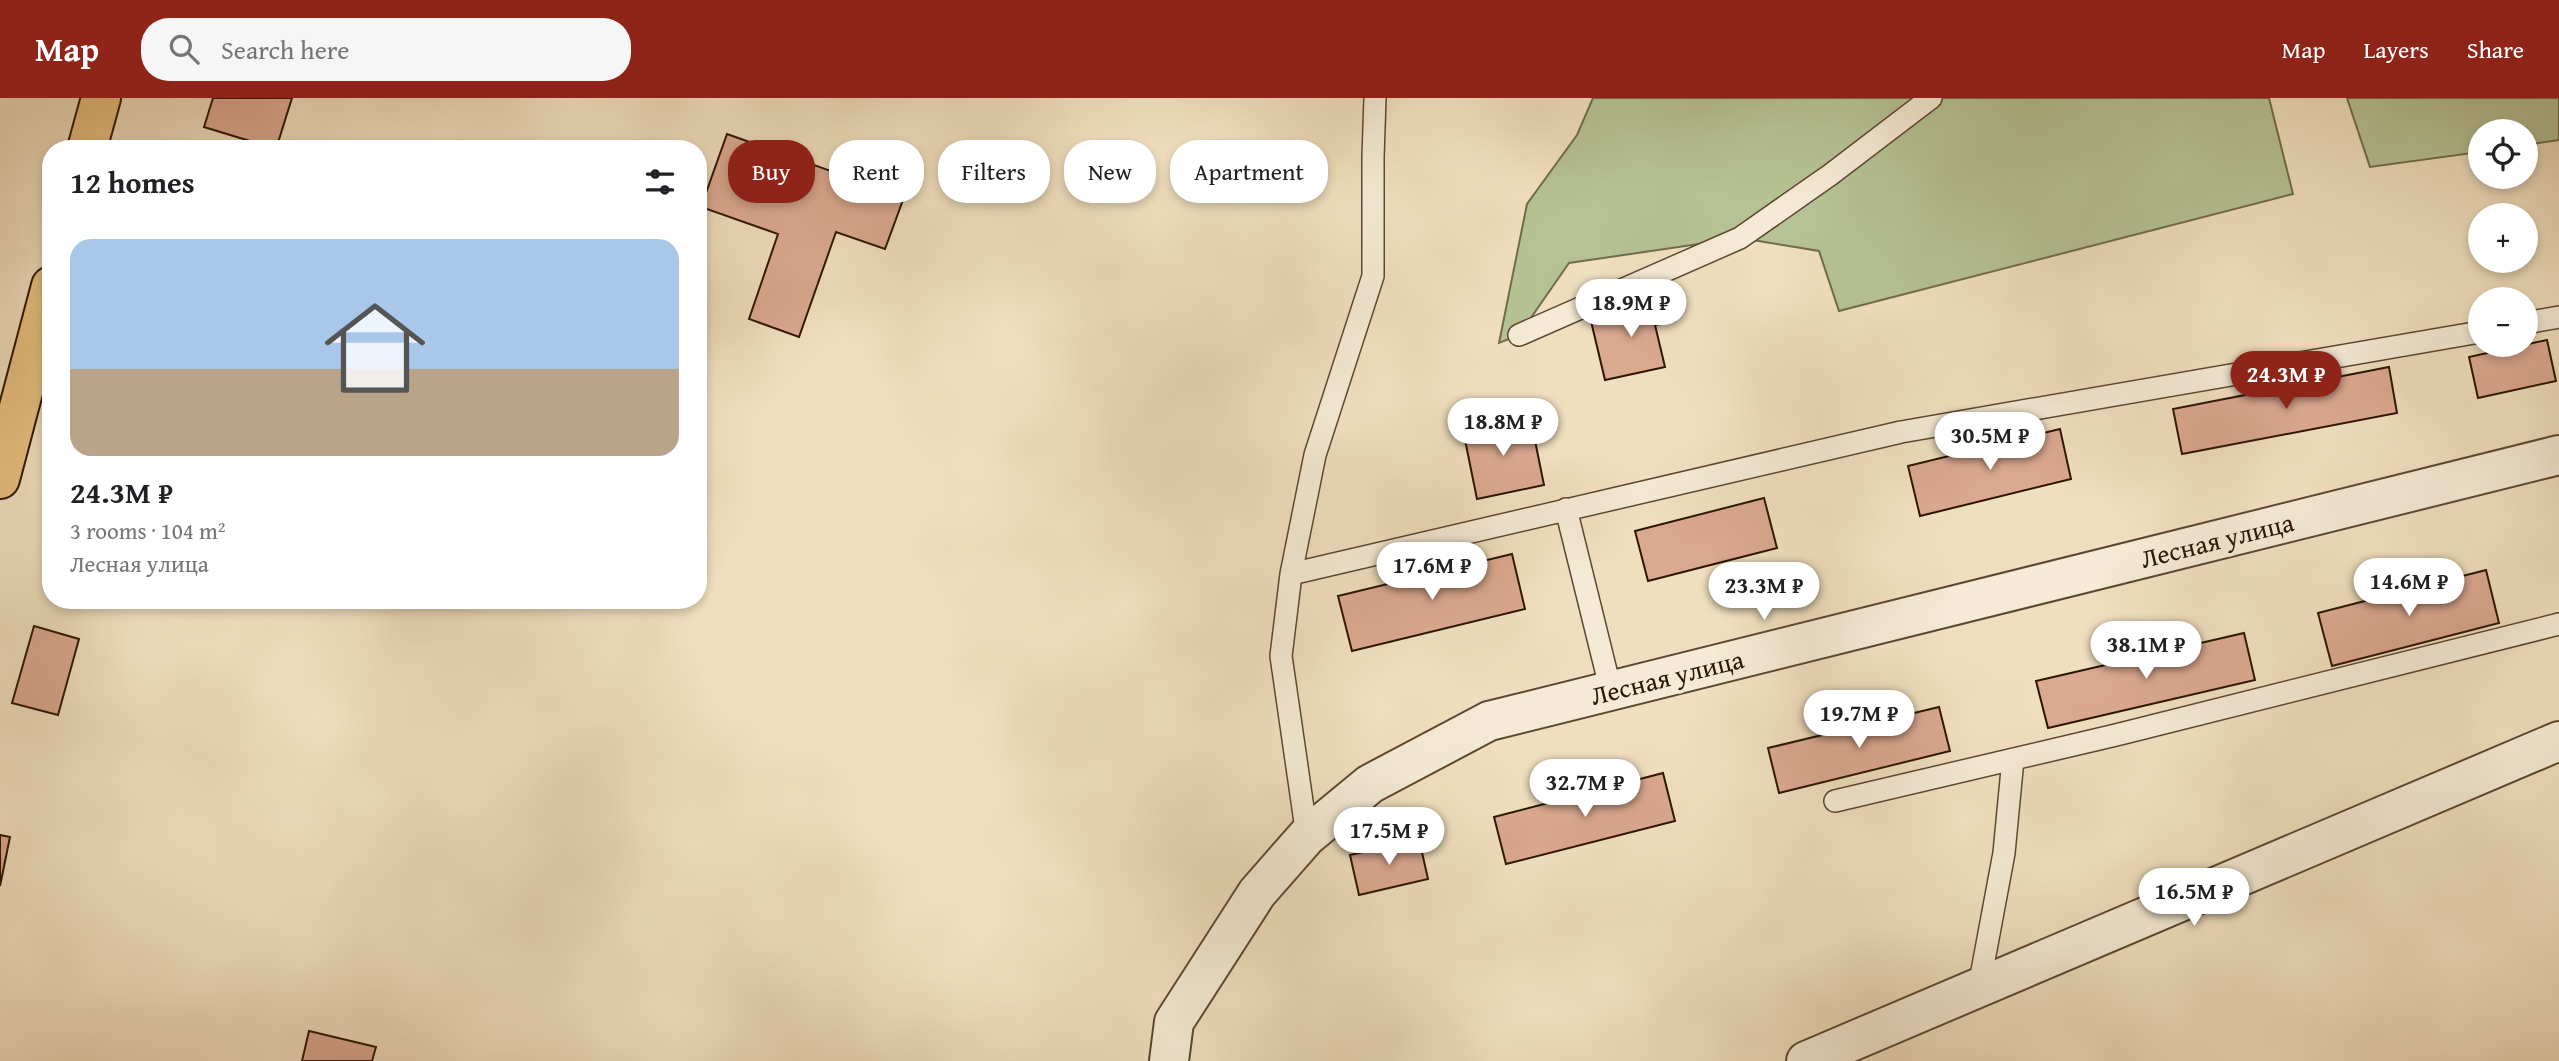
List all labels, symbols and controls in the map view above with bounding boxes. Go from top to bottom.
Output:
search box [141,18,631,81]
text: Map [35,25,99,73]
icon: search [165,30,203,68]
text: Search here [221,30,349,69]
text: Map [2282,32,2325,67]
text: Layers [2363,32,2429,67]
text: Share [2467,32,2524,67]
map controls [2468,119,2538,357]
button: locate [2468,119,2538,189]
chip: Buy [728,140,815,203]
chip: Rent [829,140,924,203]
chip: Filters [938,140,1050,203]
chip: New [1064,140,1156,203]
chip: Apartment [1170,140,1328,203]
text: 12 homes [70,160,195,204]
icon: filters [641,163,679,201]
button: + [2468,203,2538,273]
pin: 18.9M ₽ [1566,280,1696,339]
icon: home [312,285,438,411]
text: 18.9M ₽ [1591,285,1671,318]
button: − [2468,287,2538,357]
pin: 24.3M ₽ [2221,352,2351,411]
text: 24.3M ₽ [2246,357,2326,390]
pin: 18.8M ₽ [1438,398,1568,458]
text: 18.8M ₽ [1463,404,1543,437]
pin: 30.5M ₽ [1925,412,2055,472]
text: 30.5M ₽ [1950,418,2030,451]
text: 24.3M ₽ [70,470,173,514]
street label: Лесная улица [2136,502,2298,578]
text: 3 rooms · 104 m² [70,514,225,547]
pin: 17.6M ₽ [1367,542,1497,602]
text: Лесная улица [70,547,209,580]
text: 17.6M ₽ [1392,548,1472,581]
pin: 14.6M ₽ [2344,559,2474,618]
pin: 23.3M ₽ [1699,562,1829,622]
text: 14.6M ₽ [2369,564,2449,597]
text: 23.3M ₽ [1724,568,1804,601]
pin: 38.1M ₽ [2081,622,2211,681]
text: 38.1M ₽ [2106,627,2186,660]
street label: Лесная улица [1586,639,1748,715]
pin: 19.7M ₽ [1794,690,1924,750]
text: 19.7M ₽ [1819,696,1899,729]
pin: 32.7M ₽ [1520,760,1650,819]
text: 32.7M ₽ [1545,765,1625,798]
pin: 17.5M ₽ [1324,808,1454,867]
text: 17.5M ₽ [1349,813,1429,846]
pin: 16.5M ₽ [2129,868,2259,928]
text: 16.5M ₽ [2154,874,2234,907]

